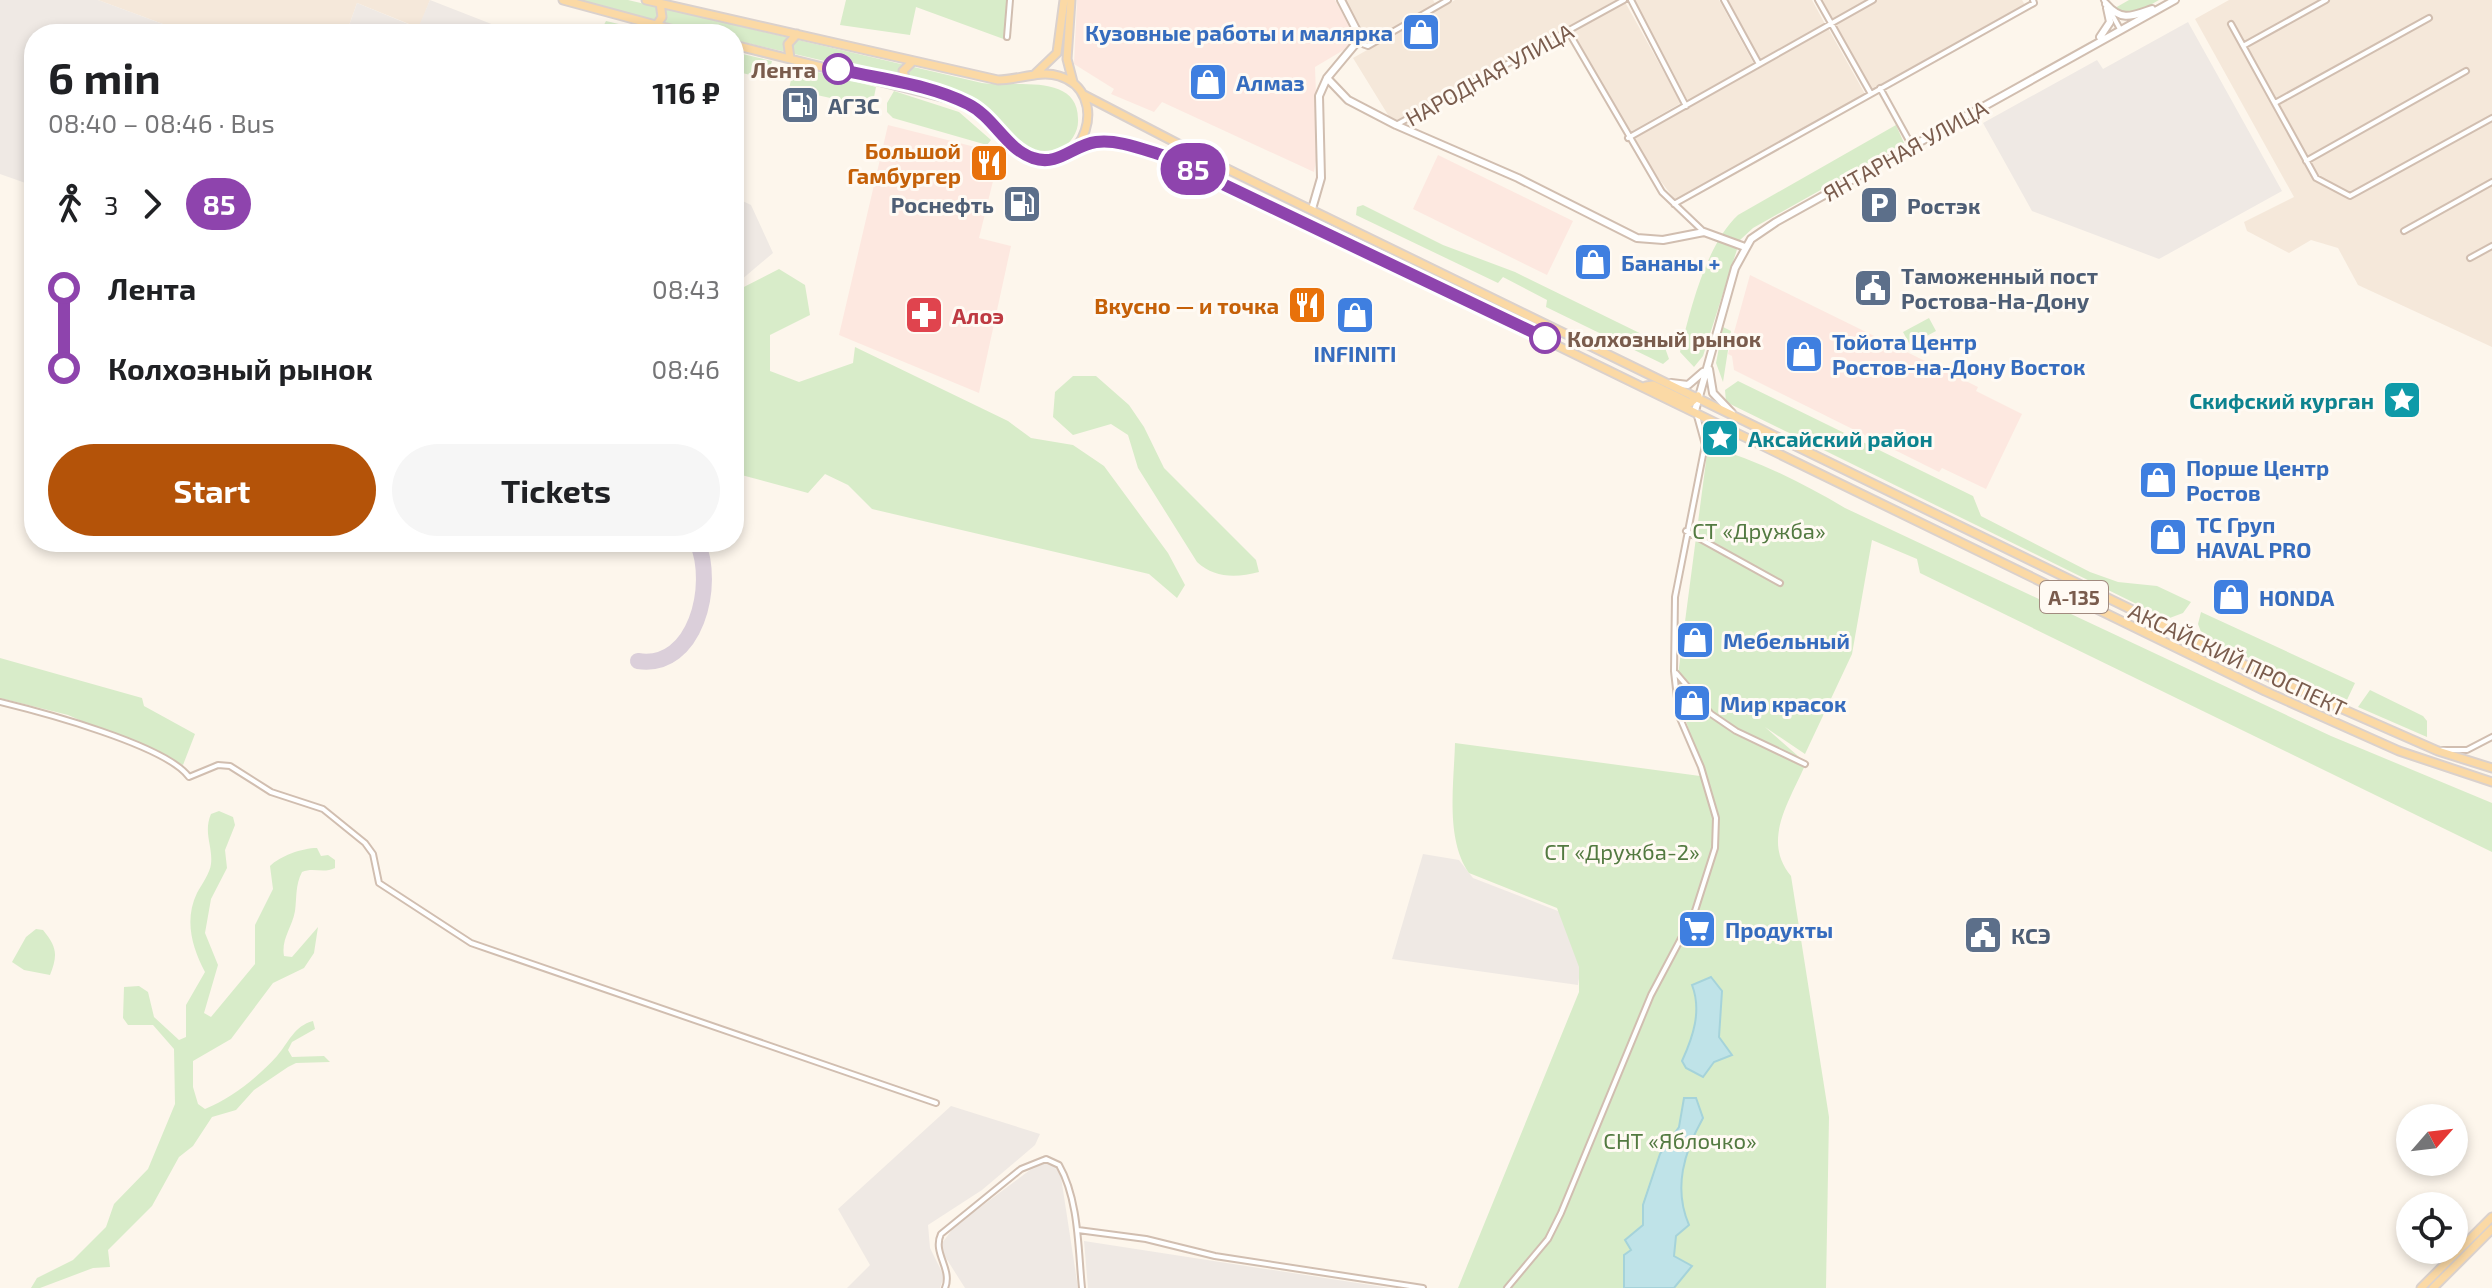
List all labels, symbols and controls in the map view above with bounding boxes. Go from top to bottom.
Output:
shop icon: Кузовные работы и малярка [1400,11,1442,53]
street label: НАРОДНАЯ УЛИЦА [1401,17,1578,131]
place label: Кузовные работы и малярка [1085,19,1393,45]
text: 6 min [48,50,161,103]
marker: Лента [823,54,853,84]
place label: Лента [751,56,816,82]
shop icon: Алмаз [1187,61,1229,103]
place label: Алмаз [1236,69,1305,95]
text: 116 ₽ [652,74,720,110]
fuel station icon: АГЗС [779,84,821,126]
place label: АГЗС [828,92,880,118]
street label: ЯНТАРНАЯ УЛИЦА [1818,94,1992,206]
text: 08:40 – 08:46 · Bus [48,107,275,138]
place label: Большой Гамбургер [847,137,961,188]
restaurant icon: Большой Гамбургер [968,142,1010,184]
line badge: 85 [1157,143,1229,195]
text: 85 [1177,152,1209,186]
icon: walk [48,182,92,226]
icon: forward [130,182,174,226]
fuel station icon: Роснефть [1001,183,1043,225]
parking icon: Ростэк [1858,184,1900,226]
text: 85 [202,187,235,221]
text: 3 [104,189,118,220]
place label: Роснефть [891,191,994,217]
place label: Ростэк [1907,192,1980,218]
shop icon: Бананы + [1572,241,1614,283]
place label: Бананы + [1621,249,1720,275]
place label: Таможенный пост Ростова-На-Дону [1901,262,2098,313]
public building icon: Таможенный пост Ростова-На-Дону [1852,267,1894,309]
text: Лента [108,270,196,306]
text: 08:43 [652,273,720,304]
restaurant icon: Вкусно — и точка [1286,284,1328,326]
place label: Вкусно — и точка [1094,292,1279,318]
pharmacy icon: Алоэ [903,294,945,336]
shop icon: INFINITI [1334,294,1376,336]
place label: Алоэ [952,302,1004,328]
marker: Колхозный рынок [1530,323,1560,353]
place label: Колхозный рынок [1567,325,1761,351]
place label: Тойота Центр Ростов-на-Дону Восток [1832,328,2085,379]
shop icon: Тойота Центр Ростов-на-Дону Восток [1783,333,1825,375]
place label: INFINITI [1314,340,1396,366]
text: Колхозный рынок [108,350,373,386]
text: 08:46 [652,353,720,384]
place icon: Cкифский курган [2381,379,2423,421]
place label: Cкифский курган [2189,387,2374,413]
place icon: Аксайский район [1699,417,1741,459]
place label: Аксайский район [1748,425,1933,451]
button: Start [48,444,376,536]
button: Tickets [392,444,720,536]
place label: Порше Центр Ростов [2186,454,2329,505]
shop icon: Порше Центр Ростов [2137,459,2179,501]
place label: ТС Груп HAVAL PRO [2196,511,2311,562]
shop icon: ТС Груп HAVAL PRO [2147,516,2189,558]
park label: СТ «Дружба» [1692,517,1826,544]
shop icon: HONDA [2210,576,2252,618]
road number: А-135 [2040,581,2108,613]
place label: HONDA [2259,584,2335,610]
street label: АКСАЙСКИЙ ПРОСПЕКТ [2125,597,2351,721]
shop icon: Мебельный [1674,619,1716,661]
place label: Мебельный [1723,627,1850,653]
shop icon: Мир красок [1671,682,1713,724]
place label: Мир красок [1720,690,1846,716]
park label: СТ «Дружба-2» [1544,838,1700,865]
supermarket icon: Продукты [1676,908,1718,950]
public building icon: КСЭ [1962,914,2004,956]
place label: Продукты [1725,916,1833,942]
place label: КСЭ [2011,922,2051,948]
north arrow [2396,1104,2468,1176]
map controls [2396,1104,2468,1264]
park label: СНТ «Яблочко» [1603,1127,1757,1153]
button: locate [2396,1192,2468,1264]

